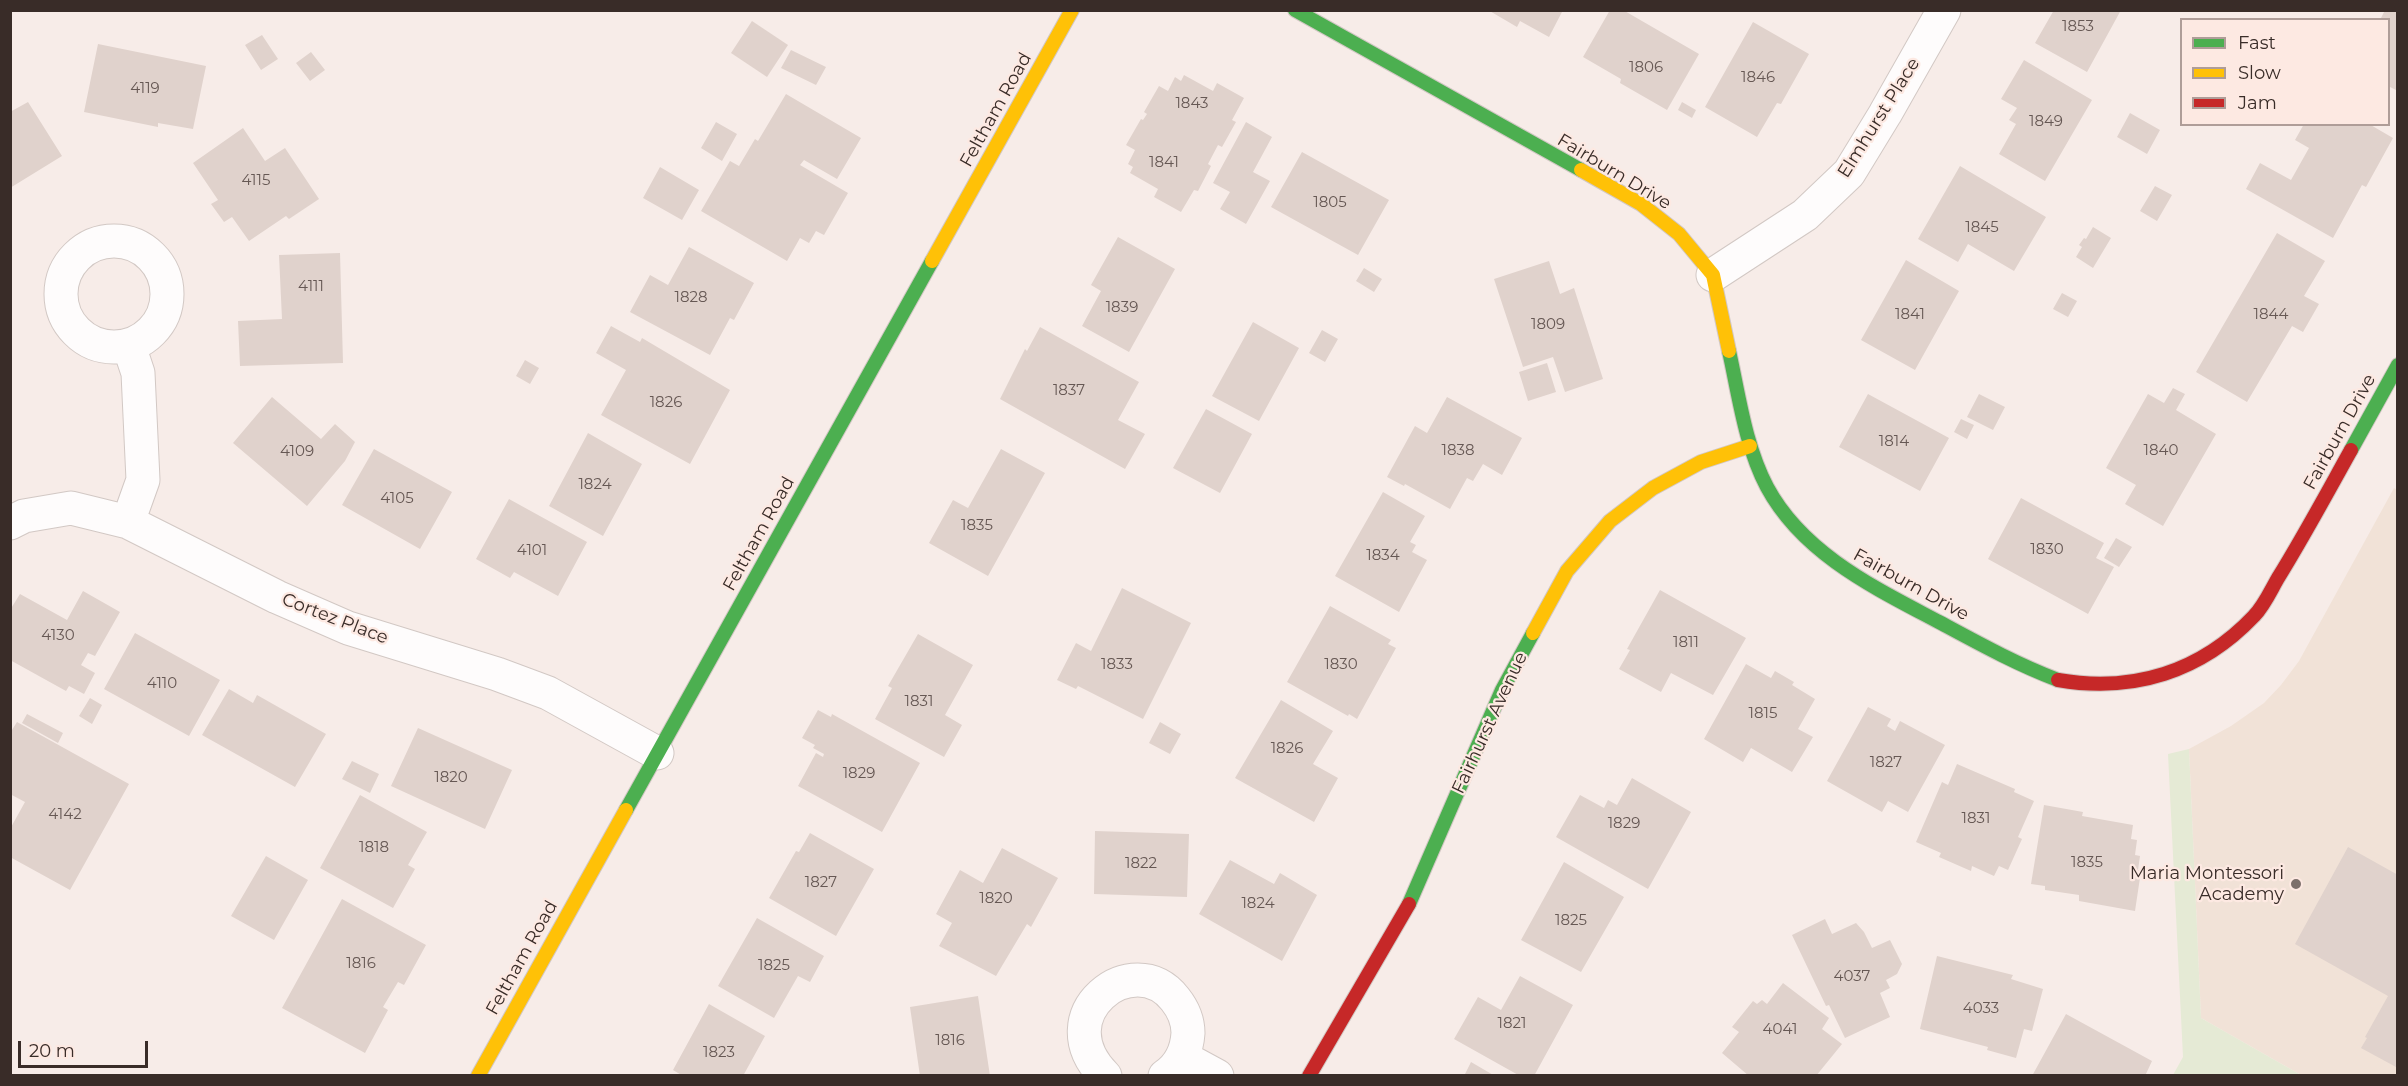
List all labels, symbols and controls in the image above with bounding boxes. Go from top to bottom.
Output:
house number: 1853 [2062,18,2094,36]
legend [2180,18,2390,126]
text: Fast [2238,32,2276,54]
street label: Feltham Road [956,49,1036,171]
street label: Elmhurst Place [1833,54,1925,182]
house number: 1806 [1629,59,1663,77]
text: Slow [2238,62,2281,84]
house number: 1846 [1741,69,1775,87]
house number: 4119 [130,80,160,98]
text: Jam [2238,92,2277,114]
house number: 1843 [1175,95,1209,113]
house number: 1849 [2029,113,2063,131]
street label: Fairburn Drive [1553,130,1675,214]
house number: 1841 [1149,154,1179,172]
house number: 4115 [242,172,270,190]
house number: 1805 [1313,194,1347,212]
house number: 1845 [1965,219,1999,237]
house number: 4111 [298,278,324,296]
house number: 1828 [674,289,708,307]
house number: 1839 [1106,299,1138,317]
house number: 1841 [1895,306,1925,324]
house number: 1844 [2254,306,2288,324]
house number: 1809 [1531,316,1565,334]
street label: Fairburn Drive [2299,370,2381,494]
house number: 1837 [1053,382,1085,400]
house number: 1826 [650,394,682,412]
house number: 1814 [1879,433,1909,451]
house number: 1838 [1441,442,1475,460]
house number: 1840 [2144,442,2178,460]
house number: 4109 [280,443,314,461]
street label: Feltham Road [719,473,799,595]
house number: 1824 [578,476,612,494]
house number: 4105 [380,490,414,508]
house number: 1835 [961,517,993,535]
house number: 1830 [2030,541,2064,559]
house number: 4101 [517,542,547,560]
street label: Fairburn Drive [1849,544,1973,626]
house number: 1834 [1366,547,1400,565]
street label: Cortez Place [279,589,391,649]
house number: 4130 [41,627,75,645]
house number: 1811 [1673,634,1699,652]
street label: Fairhurst Avenue [1448,649,1532,797]
house number: 1833 [1101,656,1133,674]
house number: 1830 [1324,656,1358,674]
house number: 4110 [147,675,177,693]
house number: 1831 [905,693,933,711]
house number: 1815 [1749,705,1777,723]
house number: 1826 [1271,740,1303,758]
house number: 1827 [1870,754,1902,772]
house number: 1829 [843,765,875,783]
house number: 1820 [434,769,468,787]
house number: 4142 [48,806,82,824]
house number: 1831 [1962,810,1990,828]
house number: 1829 [1608,815,1640,833]
house number: 1818 [359,839,389,857]
house number: 1835 [2071,854,2103,872]
house number: 1822 [1125,855,1157,873]
place label: Maria Montessori Academy [2130,863,2284,906]
house number: 1827 [805,874,837,892]
marker: Maria Montessori Academy [2289,877,2303,891]
house number: 1820 [979,890,1013,908]
house number: 1824 [1241,895,1275,913]
street label: Feltham Road [482,897,562,1019]
house number: 1825 [1555,912,1587,930]
house number: 1816 [346,955,376,973]
house number: 1825 [758,957,790,975]
house number: 4037 [1834,968,1870,986]
house number: 4033 [1963,1000,1999,1018]
house number: 1821 [1498,1015,1526,1033]
house number: 4041 [1763,1021,1797,1039]
scale bar [21,1029,152,1067]
house number: 1816 [935,1032,965,1050]
text: 20 m [29,1040,75,1062]
house number: 1823 [703,1044,735,1062]

